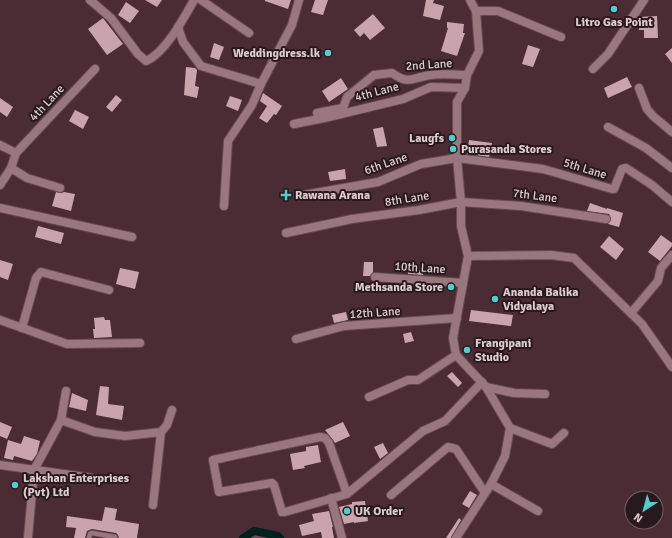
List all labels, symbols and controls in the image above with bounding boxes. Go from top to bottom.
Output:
marker: Litro Gas Point [609,4,619,14]
place label: Litro Gas Point [575,15,653,30]
place label: Weddingdress.lk [233,46,321,61]
marker: Weddingdress.lk [323,48,333,58]
street label: 2nd Lane [405,56,453,74]
street label: 4th Lane [353,79,401,105]
street label: 4th Lane [26,82,68,124]
place label: Laugfs [409,131,445,146]
marker: Laugfs [447,133,457,143]
place label: Purasanda Stores [461,142,553,157]
marker: Purasanda Stores [448,144,458,154]
street label: 6th Lane [362,150,410,178]
street label: 5th Lane [561,155,609,183]
street label: 7th Lane [512,186,558,206]
place label: Rawana Arana [295,188,370,203]
street label: 8th Lane [384,188,430,210]
marker: Rawana Arana [280,189,292,201]
street label: 10th Lane [394,259,446,277]
place label: Methsanda Store [355,280,443,295]
marker: Methsanda Store [446,282,456,292]
place label: Ananda Balika Vidyalaya [503,285,578,314]
marker: Ananda Balika Vidyalaya [490,294,500,304]
street label: 12th Lane [349,304,401,322]
place label: Frangipani Studio [475,336,531,365]
marker: Frangipani Studio [462,345,472,355]
place label: Lakshan Enterprises (Pvt) Ltd [23,471,130,500]
marker: Lakshan Enterprises (Pvt) Ltd [10,480,20,490]
north arrow [624,490,664,530]
place label: UK Order [355,504,403,519]
marker: UK Order [342,506,352,516]
text: N [631,510,645,525]

